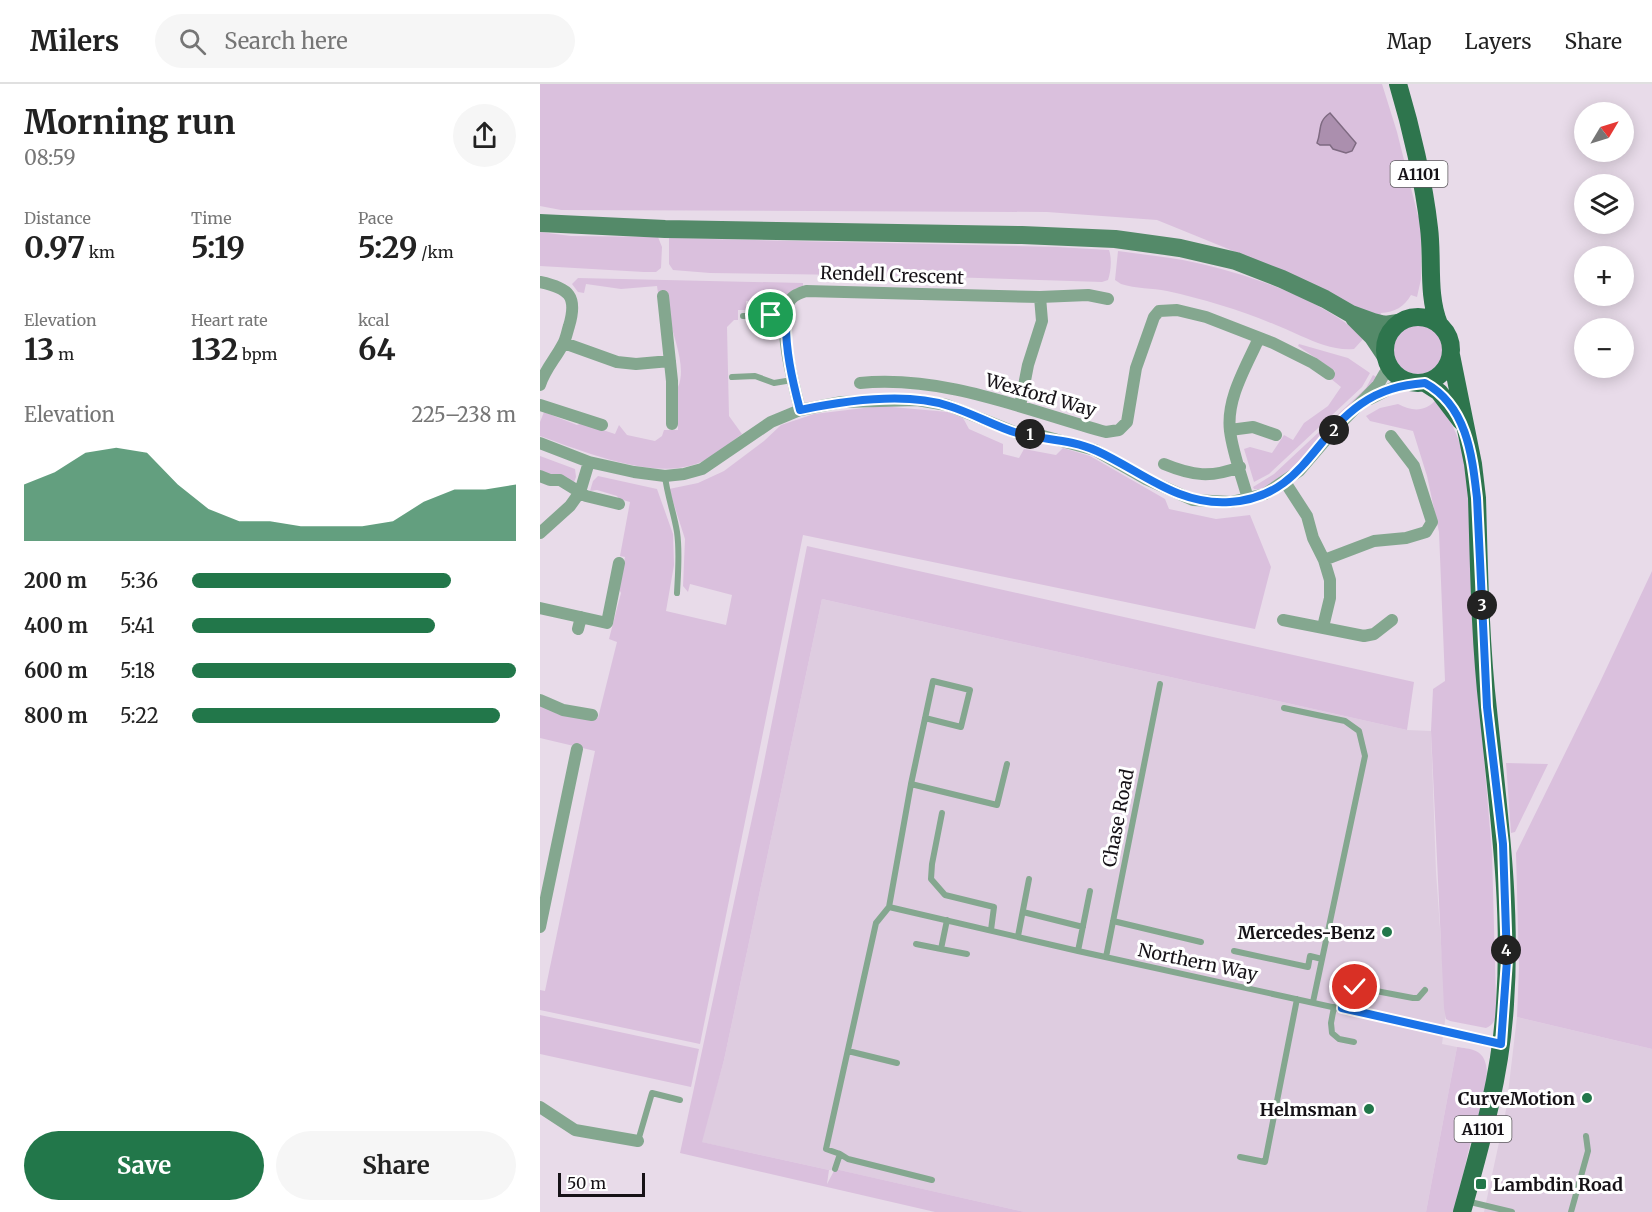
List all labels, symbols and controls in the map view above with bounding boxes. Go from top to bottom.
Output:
search box [155,14,575,68]
text: Milers [30,23,119,59]
icon: search [176,25,209,58]
text: Search here [224,27,348,55]
text: Map [1387,28,1432,55]
text: Layers [1465,28,1532,55]
text: Share [1565,28,1622,55]
text: Morning run [24,102,235,143]
north arrow [1574,102,1634,162]
map controls [1574,102,1634,378]
button: share [453,104,516,167]
text: 08:59 [24,145,76,170]
road number: A1101 [1390,161,1448,187]
button: layers [1574,174,1634,234]
text: Distance [24,208,91,228]
text: Time [191,208,232,228]
text: Pace [358,208,393,228]
text: 0.97 [24,228,85,266]
text: 5:19 [191,228,245,266]
text: 5:29 [358,228,418,266]
text: km [85,242,115,262]
text: /km [418,242,454,262]
button: + [1574,246,1634,306]
street label: Rendell Crescent [820,261,964,289]
pin [745,289,796,340]
icon: arrive [754,298,787,331]
text: Elevation [24,310,97,330]
text: Heart rate [191,310,268,330]
text: kcal [358,310,389,330]
button: − [1574,318,1634,378]
text: 13 [24,330,54,368]
text: 132 [191,330,238,368]
text: 64 [358,330,396,368]
text: m [54,344,74,364]
text: bpm [238,344,277,364]
street label: Wexford Way [982,368,1100,422]
text: Elevation [24,402,115,427]
text: 225–238 m [411,402,516,427]
pin: 2 [1319,415,1349,445]
pin: 1 [1015,419,1045,449]
text: 2 [1329,420,1339,440]
text: 1 [1026,424,1034,444]
text: 200 m [24,568,87,593]
text: 5:36 [120,568,158,593]
pin: 3 [1467,590,1497,620]
text: 3 [1477,595,1487,615]
text: 400 m [24,613,88,638]
text: 5:41 [120,613,155,638]
text: 600 m [24,658,88,683]
text: 5:18 [120,658,155,683]
text: 800 m [24,703,88,728]
text: 5:22 [120,703,159,728]
street label: Chase Road [1097,767,1139,869]
place label: Mercedes-Benz [1238,921,1375,944]
marker: Mercedes-Benz [1380,925,1394,939]
pin: 4 [1491,935,1521,965]
street label: Northern Way [1136,938,1260,986]
text: 4 [1501,940,1511,960]
pin [1329,961,1380,1012]
icon: check [1338,970,1371,1003]
place label: CurveMotion [1458,1087,1575,1110]
marker: CurveMotion [1580,1091,1594,1105]
place label: Helmsman [1259,1098,1357,1121]
marker: Helmsman [1362,1102,1376,1116]
road number: A1101 [1454,1116,1512,1142]
button: Save [24,1131,264,1200]
button: Share [276,1131,516,1200]
scale bar [558,1170,645,1198]
text: 50 m [567,1173,606,1193]
place label: Lambdin Road [1493,1173,1623,1196]
marker: Lambdin Road [1474,1177,1488,1191]

